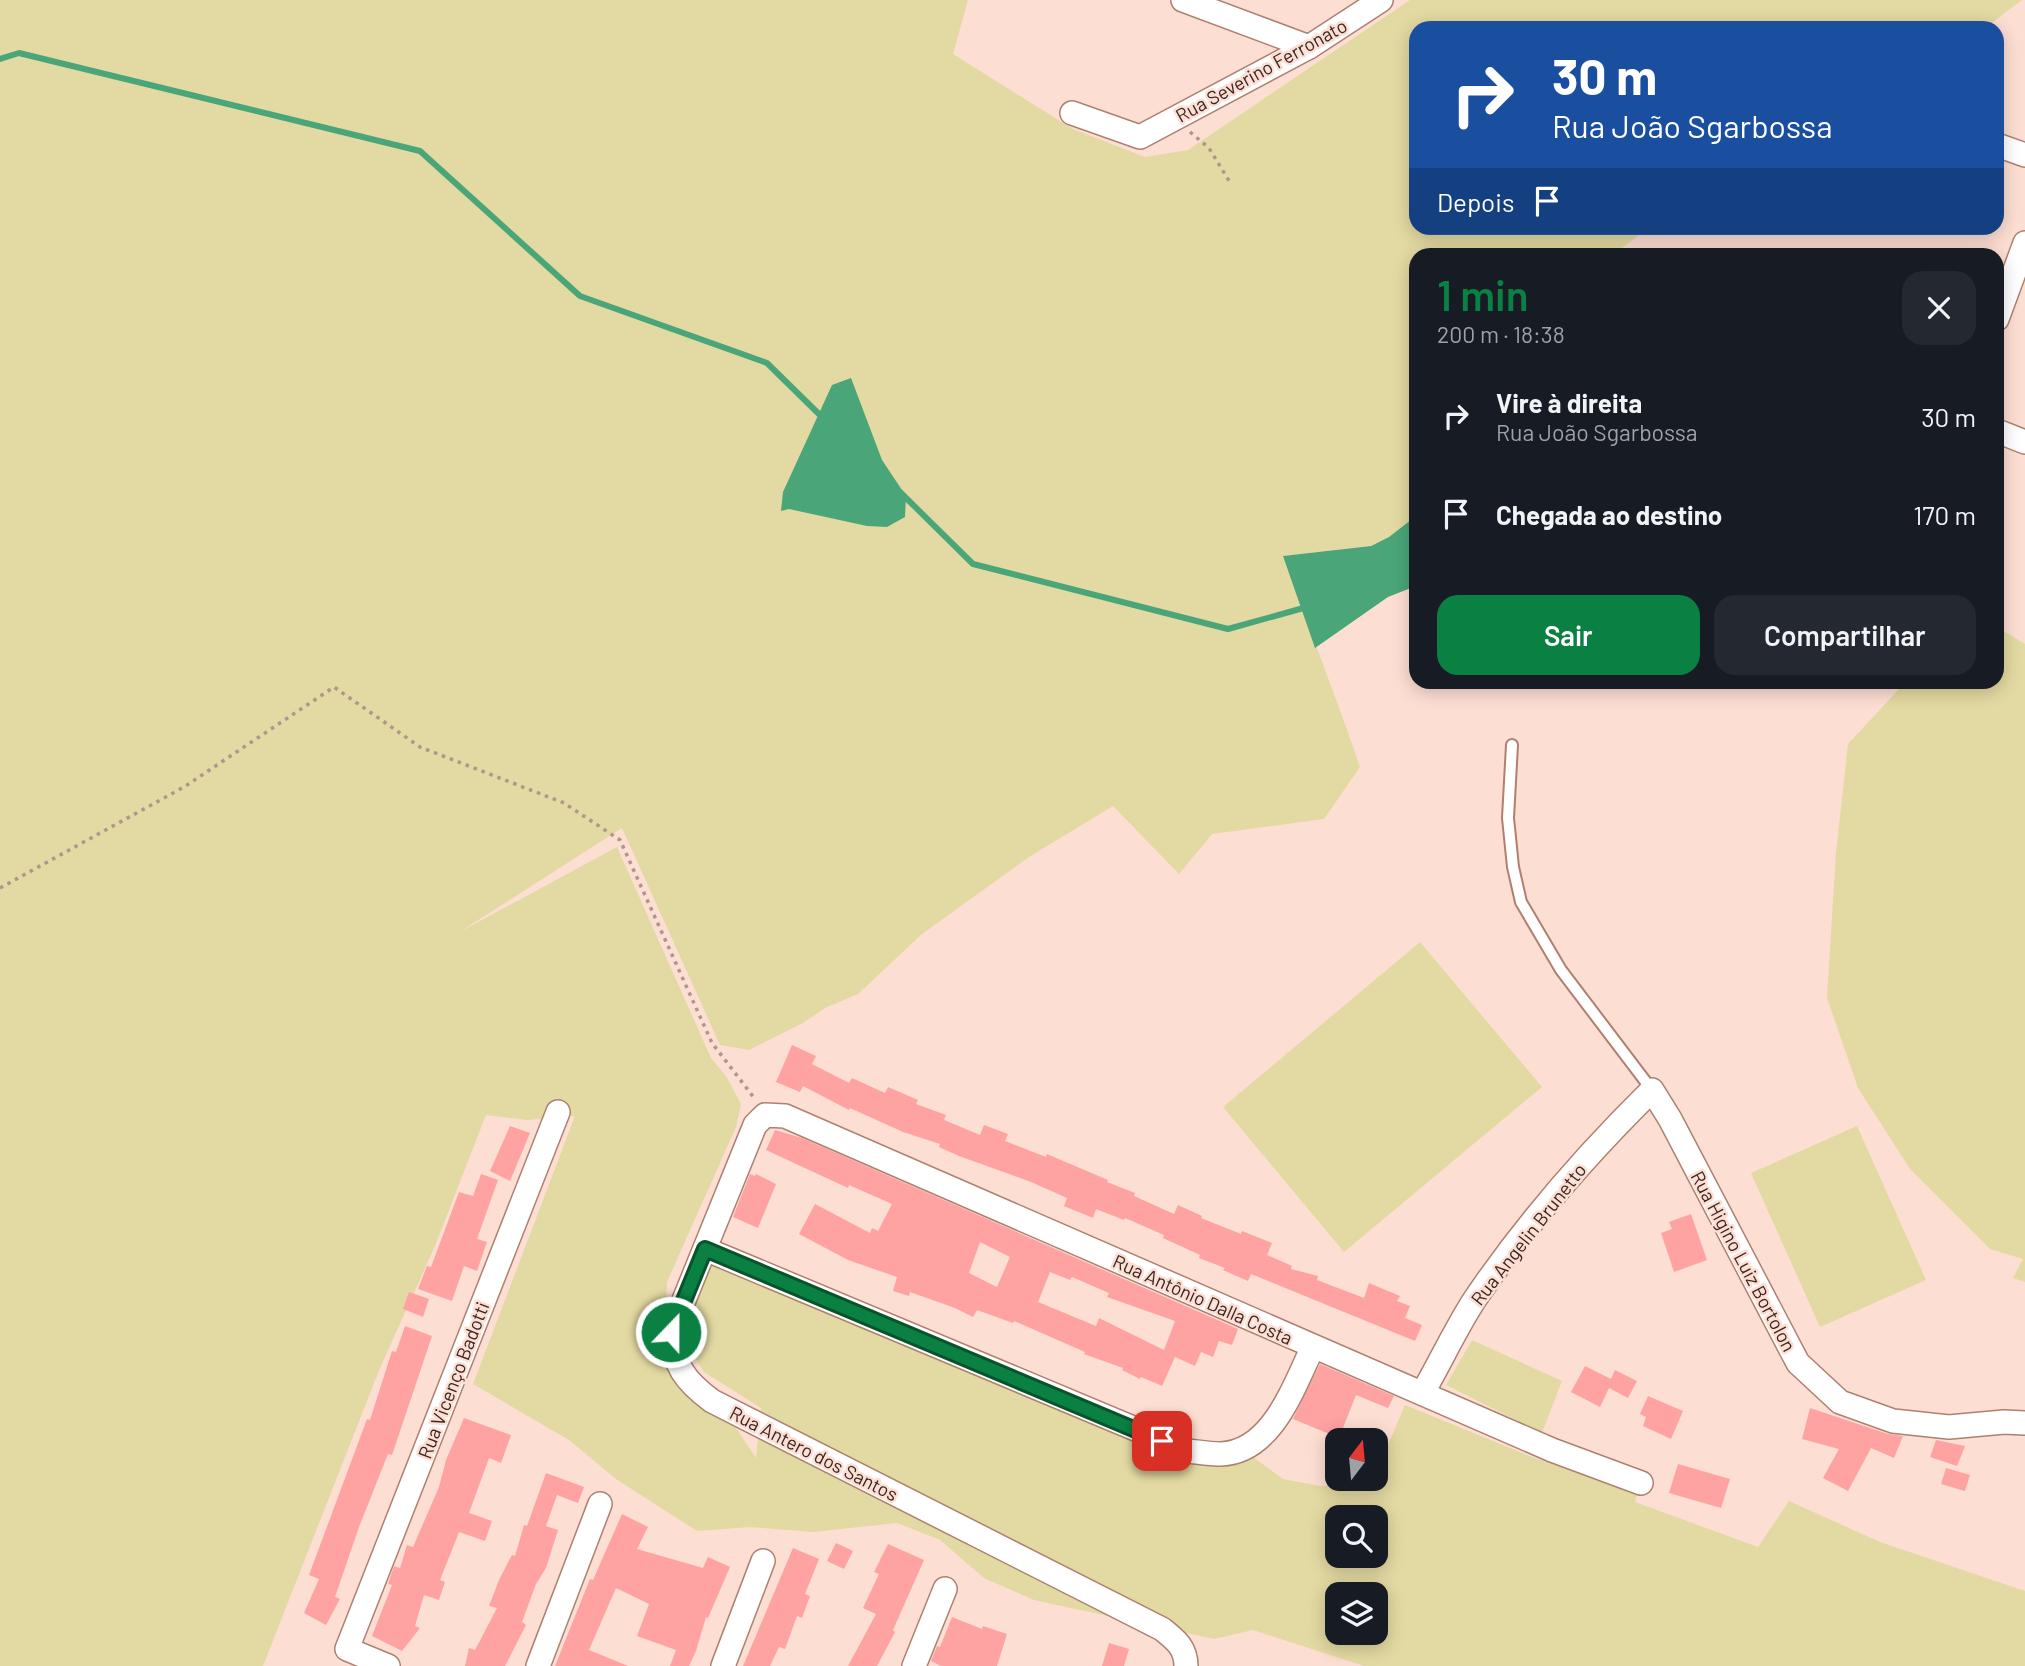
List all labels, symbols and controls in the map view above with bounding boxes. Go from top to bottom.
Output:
street label: Rua Severino Ferronato [1171,13,1351,127]
text: 30 m [1552,46,1657,105]
icon: right [1437,49,1528,140]
text: Rua João Sgarbossa [1552,106,1832,144]
icon: arrive [1528,182,1566,220]
text: Depois [1437,186,1514,217]
text: 1 min [1437,269,1529,319]
button: close [1902,271,1976,345]
text: 200 m · 18:38 [1437,320,1565,348]
text: Vire à direita [1496,387,1642,418]
icon: right [1437,397,1475,435]
text: 30 m [1921,401,1976,432]
text: Rua João Sgarbossa [1496,418,1698,446]
icon: arrive [1437,495,1475,533]
text: Chegada ao destino [1496,499,1722,530]
text: 170 m [1913,499,1976,530]
button: Sair [1437,595,1700,675]
button: Compartilhar [1714,595,1976,675]
street label: Rua Angelin Brunetto [1465,1158,1591,1310]
street label: Rua Higino Luiz Bortolon [1687,1167,1801,1355]
street label: Rua Antônio Dalla Costa [1110,1249,1296,1349]
position arrow [634,1295,708,1369]
street label: Rua Vicenço Badotti [412,1298,494,1462]
street label: Rua Antero dos Santos [726,1401,902,1505]
pin [1132,1411,1192,1471]
icon: arrive [1143,1422,1181,1460]
north arrow [1325,1428,1388,1491]
map controls [1325,1428,1388,1645]
button: search [1325,1505,1388,1568]
button: layers [1325,1582,1388,1645]

